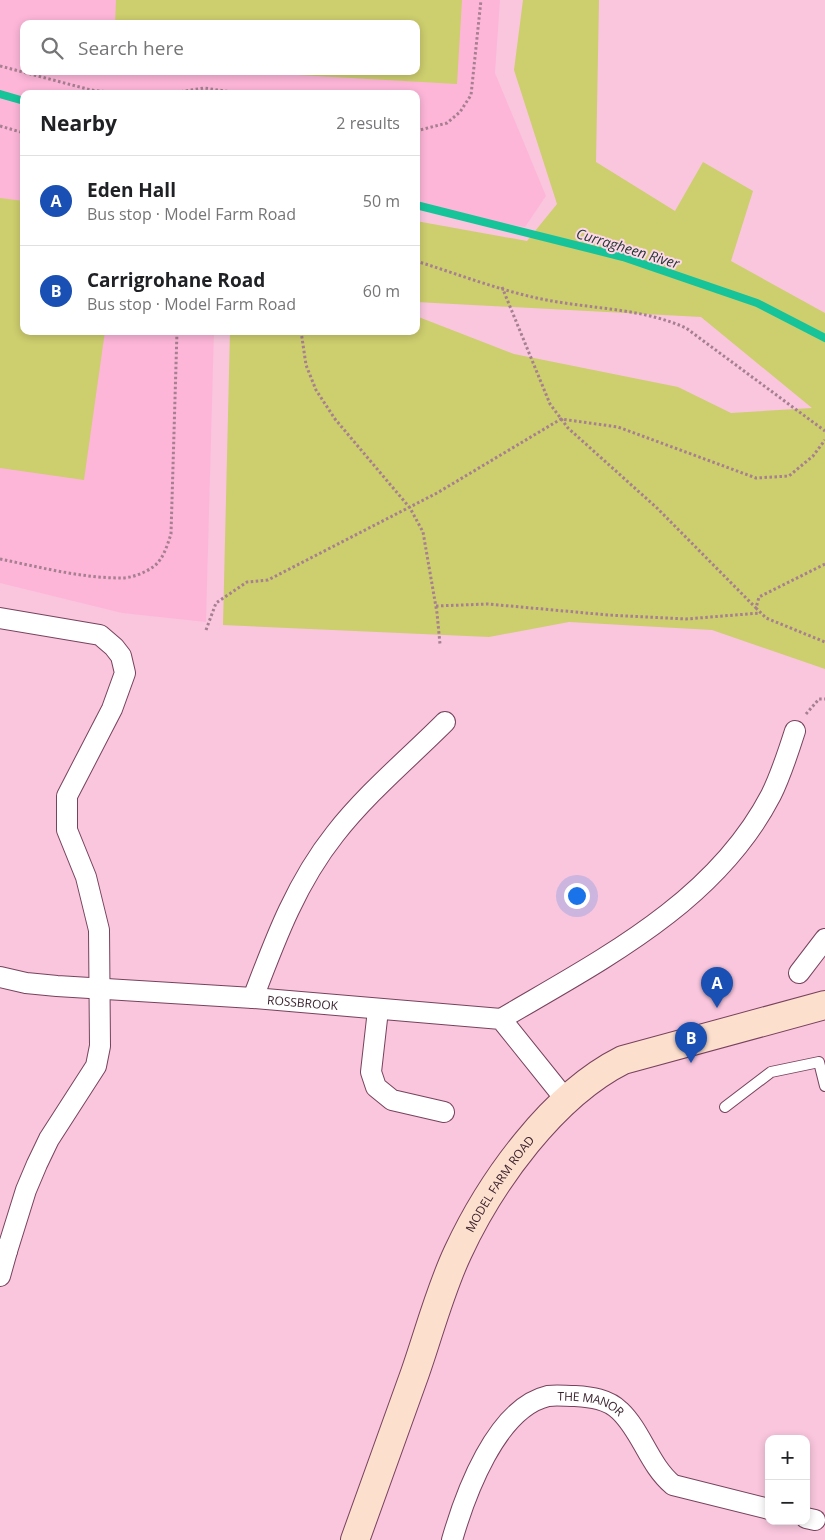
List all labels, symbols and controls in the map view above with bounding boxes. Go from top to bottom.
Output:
search box [20,20,420,75]
icon: search [38,34,66,62]
text: Search here [78,35,184,61]
text: Nearby [40,109,117,137]
text: 2 results [336,112,400,134]
text: Eden Hall [87,177,176,203]
text: A [50,190,62,212]
text: 50 m [363,190,400,212]
text: Bus stop · Model Farm Road [87,203,296,225]
water label: Curragheen River [574,223,682,273]
text: Carrigrohane Road [87,267,265,293]
text: B [51,280,61,302]
text: 60 m [363,280,400,302]
text: Bus stop · Model Farm Road [87,293,296,315]
your location [564,883,590,909]
pin: A [701,967,733,1008]
street label: ROSSBROOK [266,991,339,1014]
pin: B [675,1022,707,1063]
street label: MODEL FARM ROAD [461,1132,538,1235]
street label: THE MANOR [557,1387,629,1420]
map controls [765,1435,810,1525]
button: + [765,1435,810,1480]
button: − [765,1480,810,1525]

